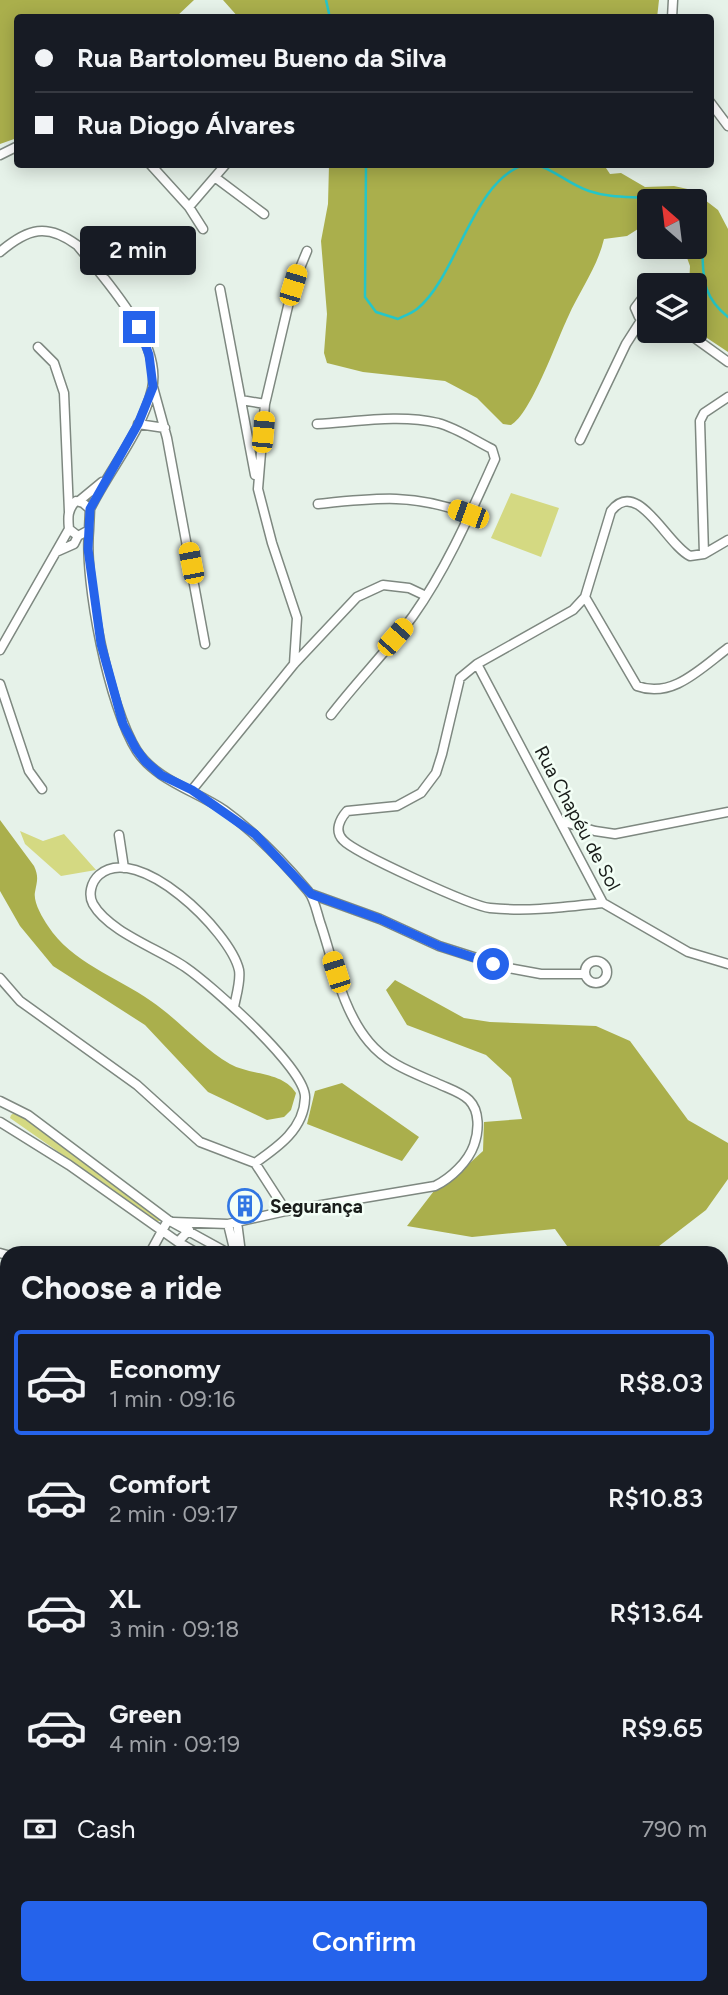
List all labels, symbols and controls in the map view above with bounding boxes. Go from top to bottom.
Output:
text: Rua Bartolomeu Bueno da Silva [77,42,447,74]
text: Rua Diogo Álvares [77,109,295,141]
north arrow [637,189,707,259]
map controls [637,189,707,343]
callout: 2 min [81,226,197,274]
text: 2 min [109,236,167,264]
car [277,262,310,308]
button: layers [637,273,707,343]
route end [123,311,155,343]
car [251,410,276,454]
car [445,497,492,531]
car [177,540,206,586]
car [374,614,417,660]
street label: Rua Chapéu de Sol [530,742,625,895]
route start [477,948,509,980]
car [320,949,353,995]
building icon: Segurança [226,1187,264,1225]
place label: Segurança [270,1195,363,1218]
text: Choose a ride [21,1269,222,1307]
icon: car [25,1351,88,1414]
text: Economy [109,1353,221,1385]
text: R$8.03 [619,1367,703,1399]
text: 1 min · 09:16 [109,1385,235,1413]
icon: car [25,1466,88,1529]
text: Comfort [109,1468,211,1500]
text: R$10.83 [608,1482,703,1514]
text: 2 min · 09:17 [109,1500,238,1528]
icon: car [25,1581,88,1644]
text: XL [109,1583,141,1615]
text: R$13.64 [609,1597,703,1629]
text: 3 min · 09:18 [109,1615,239,1643]
icon: car [25,1696,88,1759]
text: Green [109,1698,182,1730]
text: R$9.65 [621,1712,703,1744]
text: 4 min · 09:19 [109,1730,240,1758]
icon: cash [21,1810,59,1848]
text: Cash [77,1813,136,1845]
text: 790 m [642,1815,707,1843]
button: Confirm [21,1901,707,1981]

